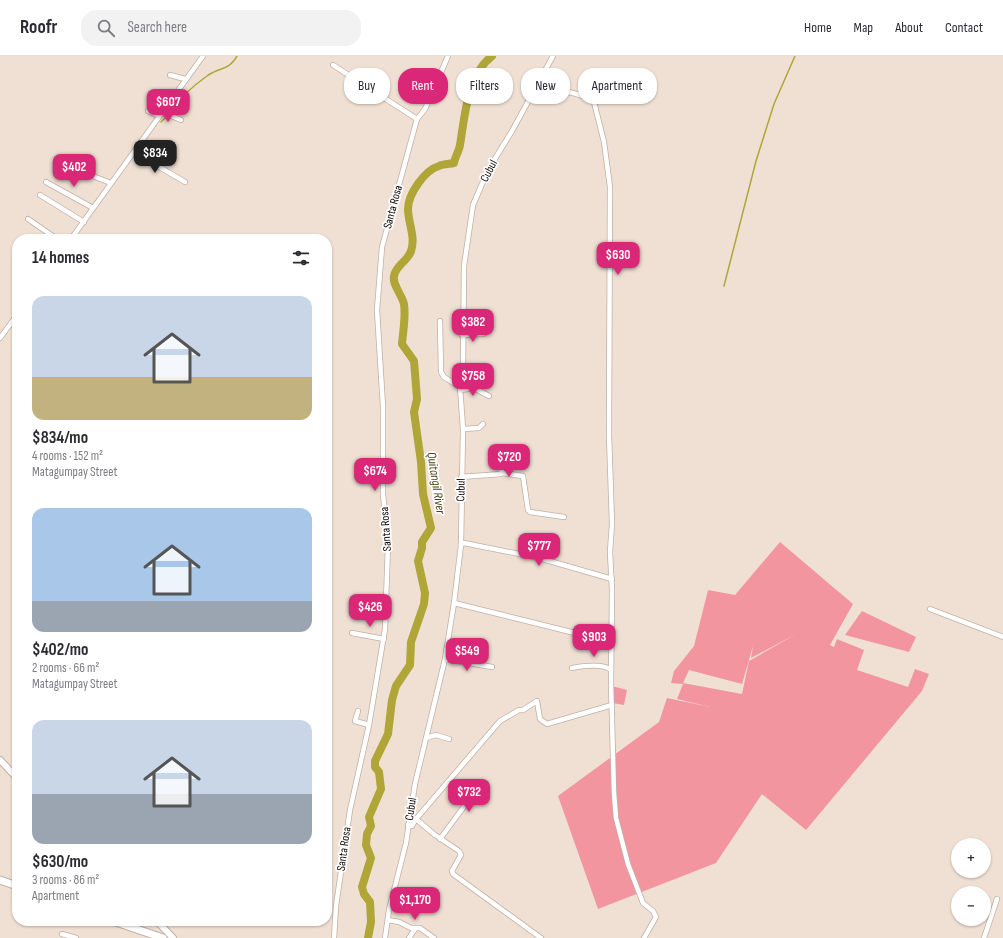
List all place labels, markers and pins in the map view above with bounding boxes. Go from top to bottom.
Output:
pin: $607 [144,89,192,123]
pin: $834 [131,140,179,174]
pin: $402 [50,154,98,188]
pin: $630 [594,242,642,276]
pin: $382 [449,309,497,343]
pin: $758 [449,363,497,397]
pin: $720 [485,444,533,478]
pin: $674 [351,458,399,492]
pin: $777 [515,533,563,567]
pin: $426 [346,594,394,628]
pin: $903 [570,624,618,658]
pin: $549 [443,638,491,672]
pin: $732 [445,779,493,813]
pin: $1,170 [382,887,448,921]

